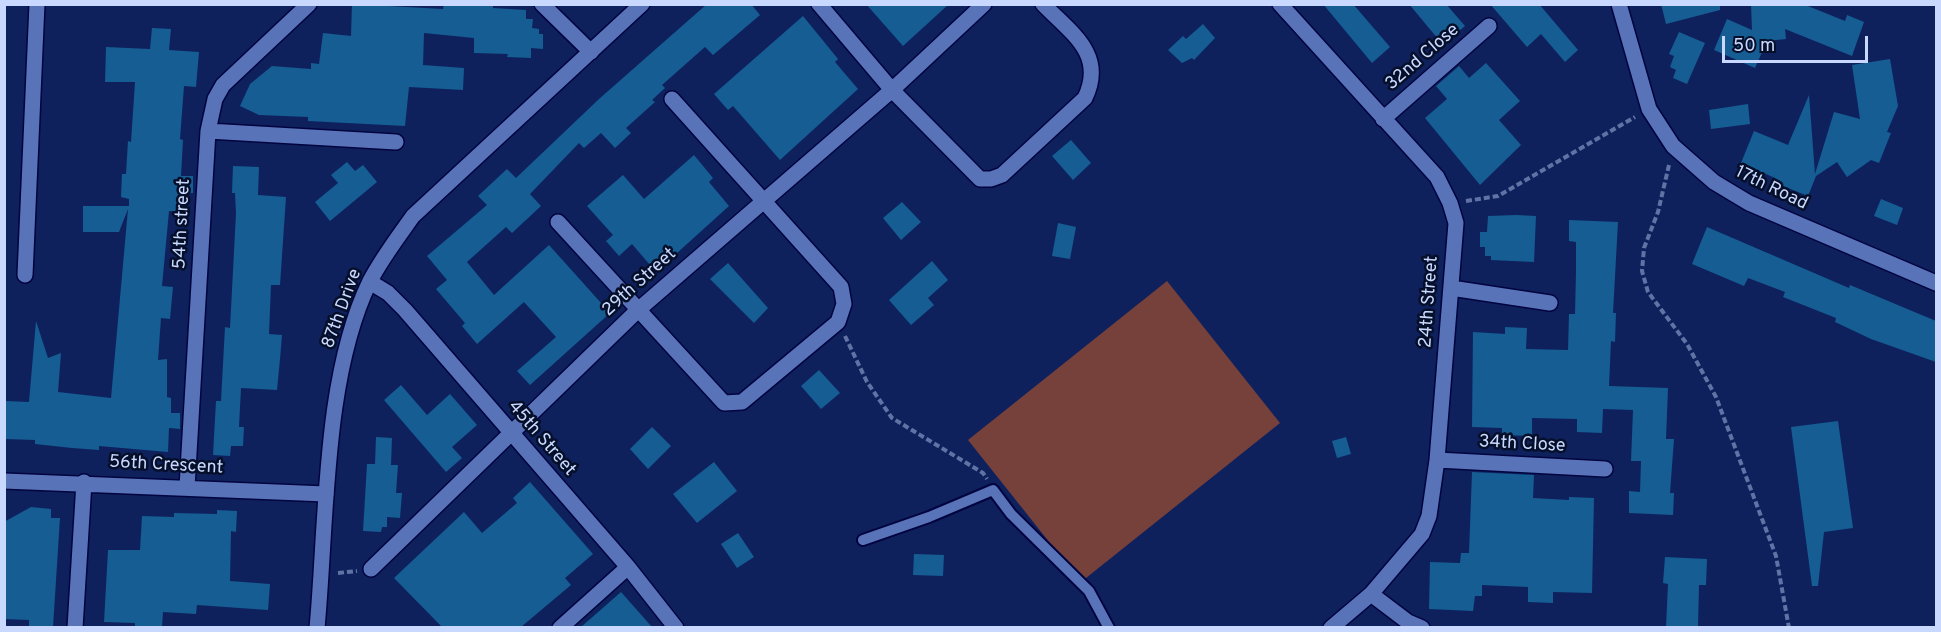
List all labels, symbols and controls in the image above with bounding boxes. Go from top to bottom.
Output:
street label: 32nd Close [1382,20,1464,96]
scale bar [1725,24,1870,62]
text: 50 m [1733,35,1775,58]
street label: 17th Road [1731,162,1811,216]
street label: 54th street [170,178,196,270]
street label: 29th Street [599,244,681,322]
street label: 24th Street [1416,255,1444,349]
street label: 87th Drive [319,266,367,352]
street label: 45th Street [502,397,580,481]
street label: 34th Close [1478,432,1566,458]
street label: 56th Crescent [108,452,224,480]

